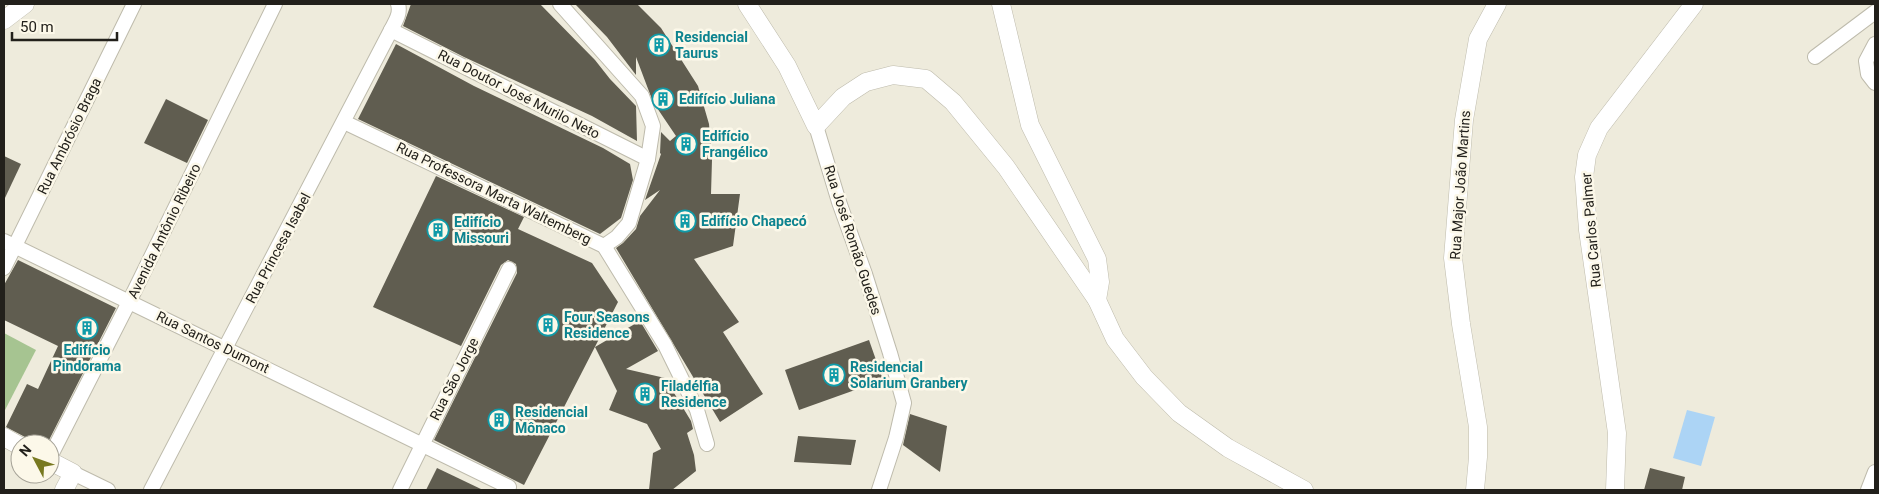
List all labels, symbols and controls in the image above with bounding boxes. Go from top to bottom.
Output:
scale bar [12,10,118,42]
text: 50 m [20,18,54,36]
place label: Residencial Taurus [675,29,748,61]
building icon: Residencial Taurus [647,33,671,57]
street label: Rua Doutor José Murilo Neto [435,46,603,142]
street label: Rua Ambrósio Braga [34,75,104,197]
building icon: Edifício Juliana [651,87,675,111]
place label: Edifício Juliana [679,91,776,107]
street label: Rua Major João Martins [1447,110,1473,260]
place label: Edifício Frangélico [702,128,768,160]
building icon: Edifício Frangélico [674,132,698,156]
street label: Rua Professora Marta Waltemberg [394,139,594,247]
street label: Avenida Antônio Ribeiro [124,161,204,301]
street label: Rua José Romão Guedes [821,163,885,317]
street label: Rua Carlos Palmer [1578,172,1604,288]
street label: Rua Princesa Isabel [242,190,314,306]
building icon: Edifício Chapecó [673,209,697,233]
place label: Edifício Chapecó [701,213,807,229]
place label: Edifício Missouri [454,214,509,246]
building icon: Edifício Missouri [426,218,450,242]
street label: Rua Santos Dumont [154,308,272,376]
place label: Four Seasons Residence [564,309,650,341]
building icon: Four Seasons Residence [536,313,560,337]
building icon: Edifício Pindorama [75,316,99,340]
street label: Rua São Jorge [426,335,482,423]
place label: Edifício Pindorama [53,342,122,374]
place label: Residencial Solarium Granbery [850,359,968,391]
building icon: Residencial Solarium Granbery [822,363,846,387]
place label: Filadélfia Residence [661,378,727,410]
building icon: Filadélfia Residence [633,382,657,406]
place label: Residencial Mônaco [515,404,588,436]
building icon: Residencial Mônaco [487,408,511,432]
north arrow [10,434,60,484]
text: N [16,441,34,459]

